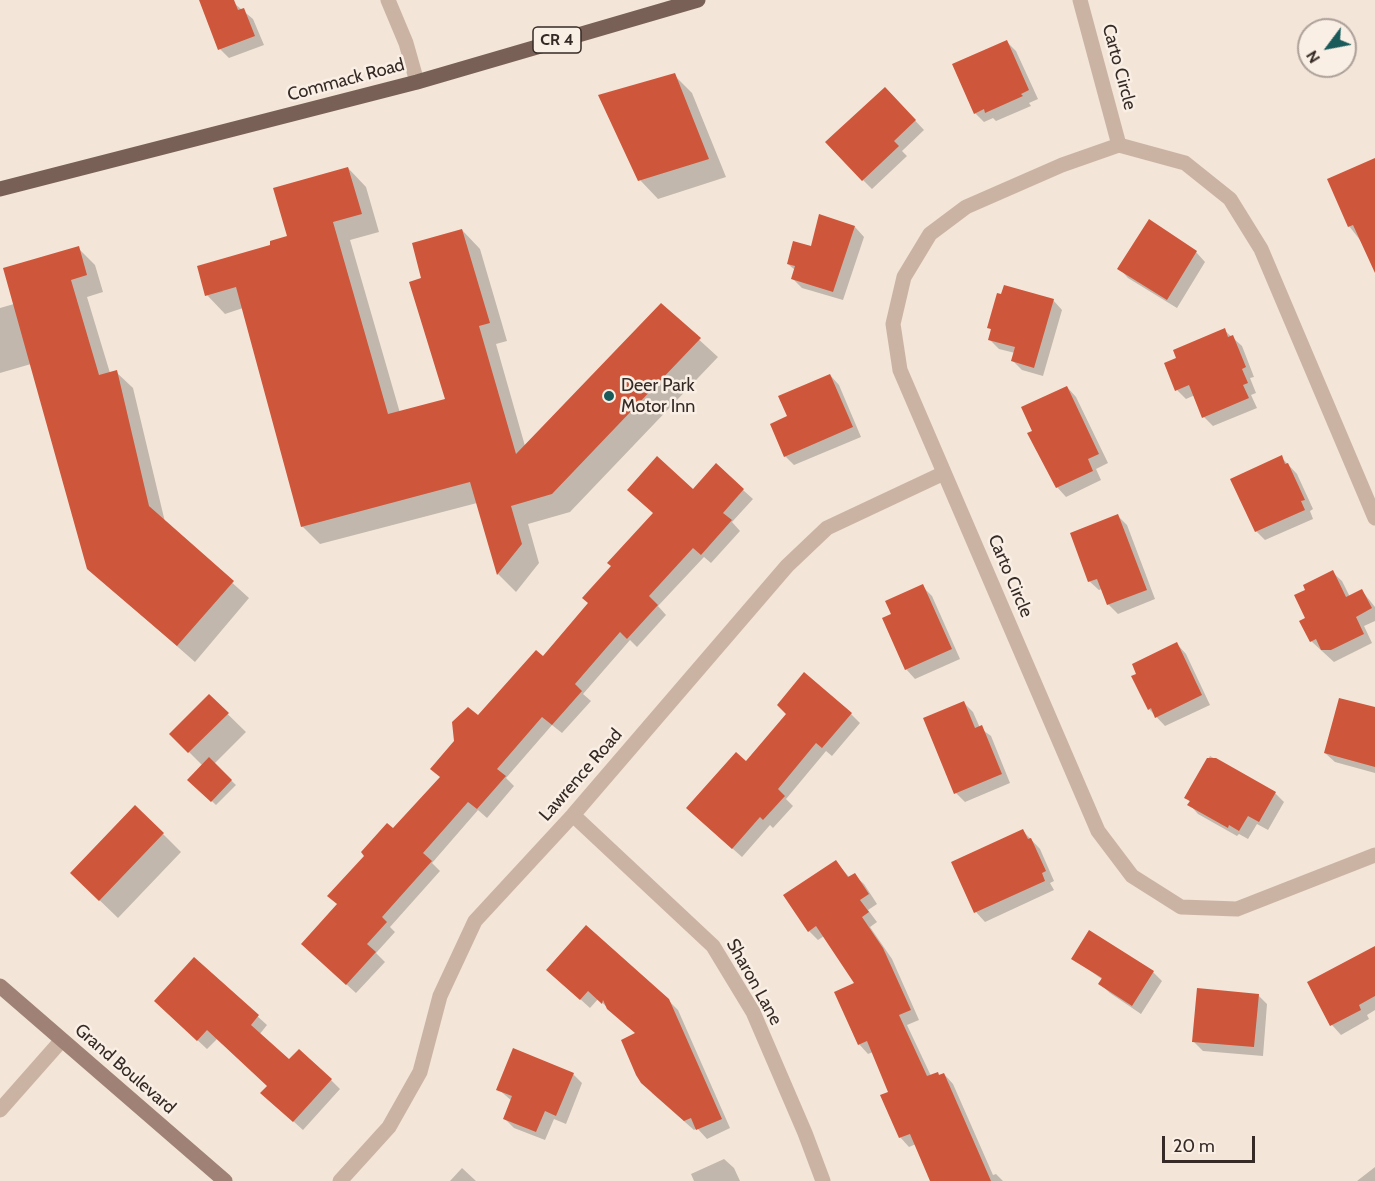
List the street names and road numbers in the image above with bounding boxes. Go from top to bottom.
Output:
street label: Carto Circle [1097,22,1141,112]
road number: CR 4 [533,27,581,53]
street label: Commack Road [285,54,407,106]
street label: Carto Circle [983,531,1037,621]
street label: Lawrence Road [535,724,627,826]
street label: Sharon Lane [721,935,787,1029]
street label: Grand Boulevard [70,1019,180,1119]

